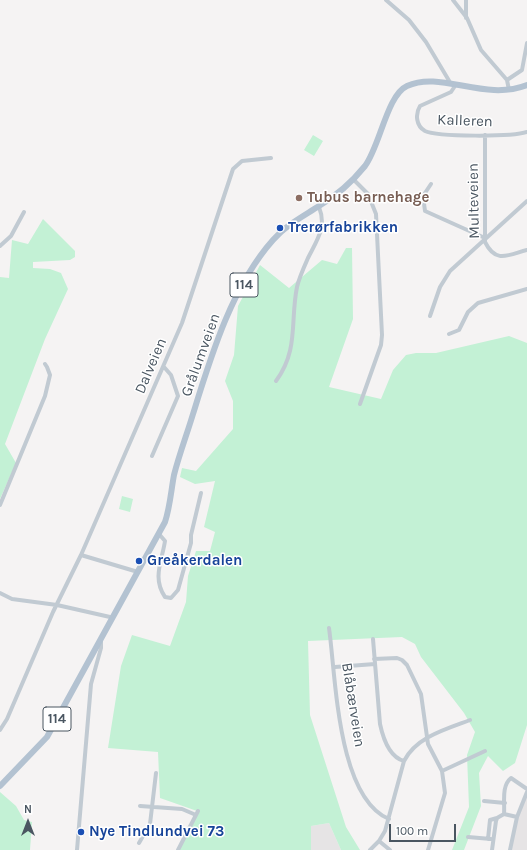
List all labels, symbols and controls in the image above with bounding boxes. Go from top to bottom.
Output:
street label: Kalleren [437,111,493,131]
street label: Multeveien [464,163,484,239]
place label: Tubus barnehage [307,189,429,207]
marker: Tubus barnehage [294,193,304,203]
place label: Trerørfabrikken [288,219,398,237]
marker: Trerørfabrikken [275,223,285,233]
road number: 114 [230,273,258,297]
street label: Grålumveien [178,311,224,399]
street label: Dalveien [131,335,171,397]
place label: Greåkerdalen [147,552,242,570]
marker: Greåkerdalen [134,556,144,566]
street label: Blåbærveien [337,661,369,749]
road number: 114 [43,707,71,731]
north arrow [8,802,48,842]
text: N [24,803,32,816]
scale bar [391,816,458,842]
place label: Nye Tindlundvei 73 [89,823,224,841]
text: 100 m [396,824,428,838]
marker: Nye Tindlundvei 73 [76,827,86,837]

